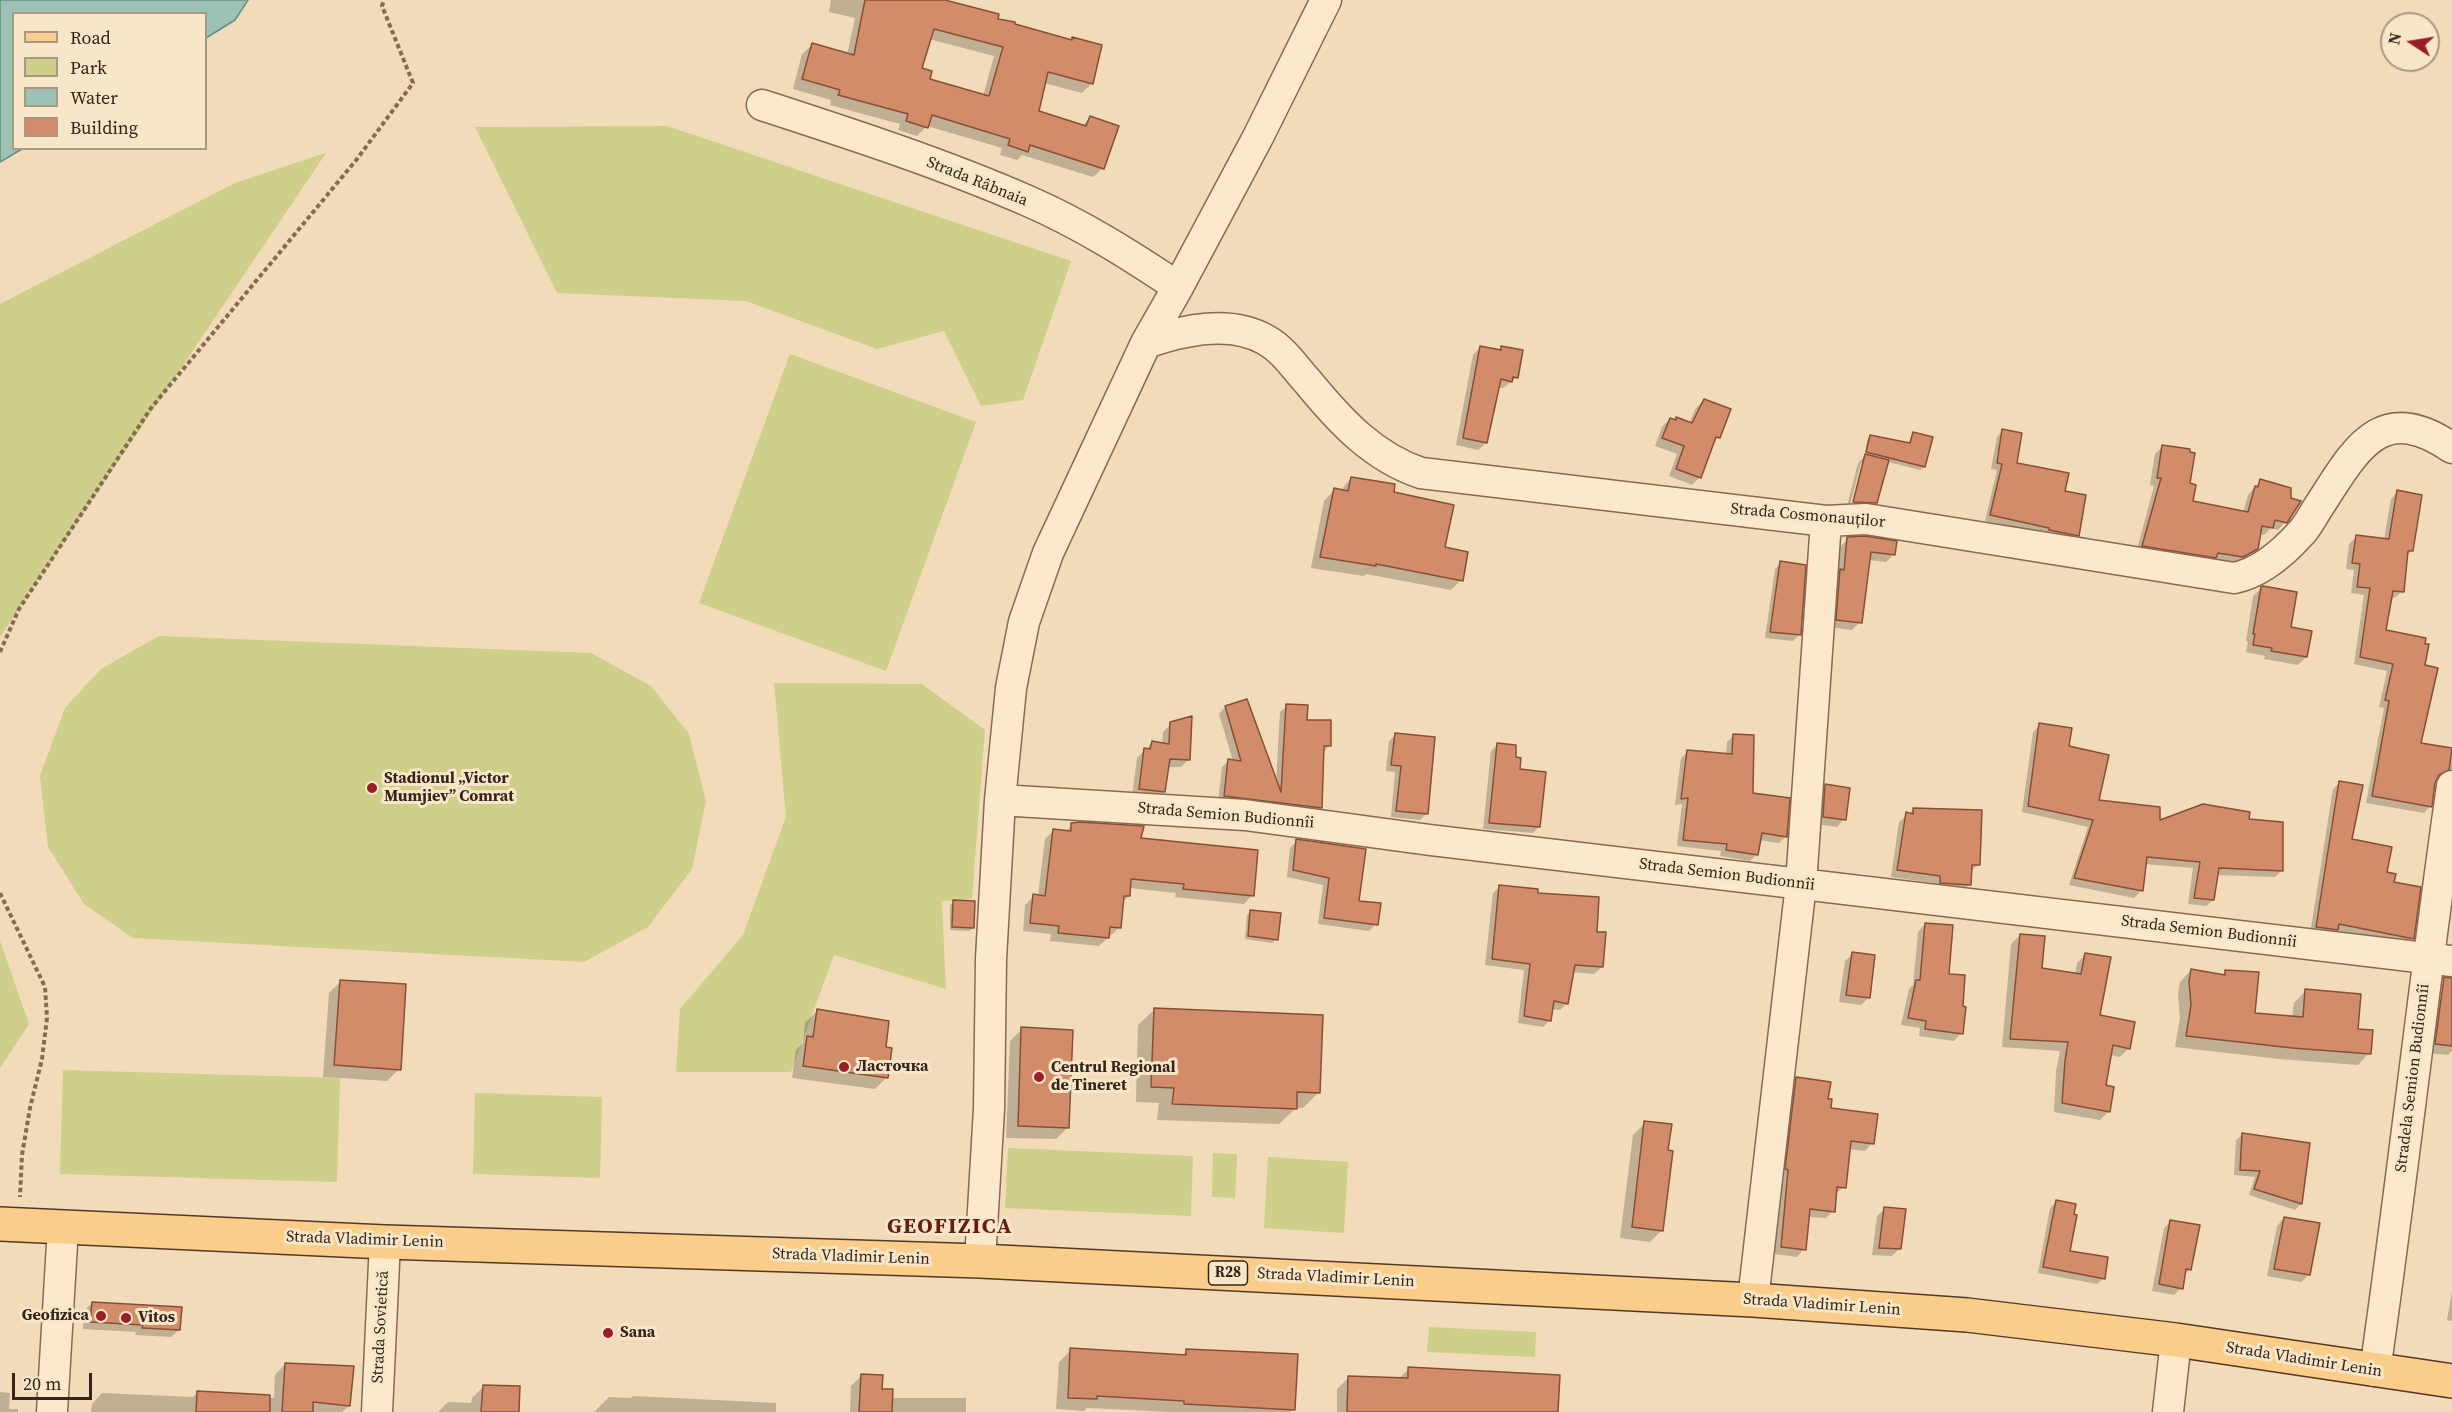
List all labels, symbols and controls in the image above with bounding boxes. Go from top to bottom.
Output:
legend [12,12,207,150]
north arrow [2380,12,2440,72]
text: Road [70,25,111,50]
text: N [2382,31,2406,47]
text: Park [70,55,107,80]
text: Water [70,85,118,110]
text: Building [70,115,138,140]
street label: Strada Râbnaia [924,153,1030,211]
street label: Strada Cosmonauților [1730,500,1886,532]
place label: Stadionul „Victor Mumjiev” Comrat [384,769,514,807]
marker: Stadionul „Victor Mumjiev” Comrat [365,781,379,795]
street label: Strada Semion Budionnîi [1137,799,1315,833]
street label: Strada Semion Budionnîi [1638,855,1816,895]
street label: Strada Semion Budionnîi [2120,912,2298,952]
street label: Stradela Semion Budionnîi [2392,983,2434,1173]
place label: Ласточка [856,1057,928,1077]
place label: Centrul Regional de Tineret [1051,1058,1176,1096]
marker: Ласточка [837,1060,851,1074]
marker: Centrul Regional de Tineret [1032,1070,1046,1084]
district label: GEOFIZICA [887,1214,1013,1240]
street label: Strada Vladimir Lenin [286,1228,444,1252]
street label: Strada Vladimir Lenin [772,1245,930,1269]
road number: R28 [1208,1261,1248,1285]
street label: Strada Vladimir Lenin [1257,1264,1415,1292]
street label: Strada Sovietică [368,1270,394,1384]
street label: Strada Vladimir Lenin [1743,1290,1901,1320]
place label: Geofizica [22,1306,89,1326]
place label: Vitos [138,1308,175,1328]
marker: Geofizica [94,1309,108,1323]
marker: Vitos [119,1311,133,1325]
place label: Sana [620,1323,655,1343]
marker: Sana [601,1326,615,1340]
street label: Strada Vladimir Lenin [2225,1338,2383,1382]
scale bar [15,1361,94,1399]
text: 20 m [23,1371,61,1396]

